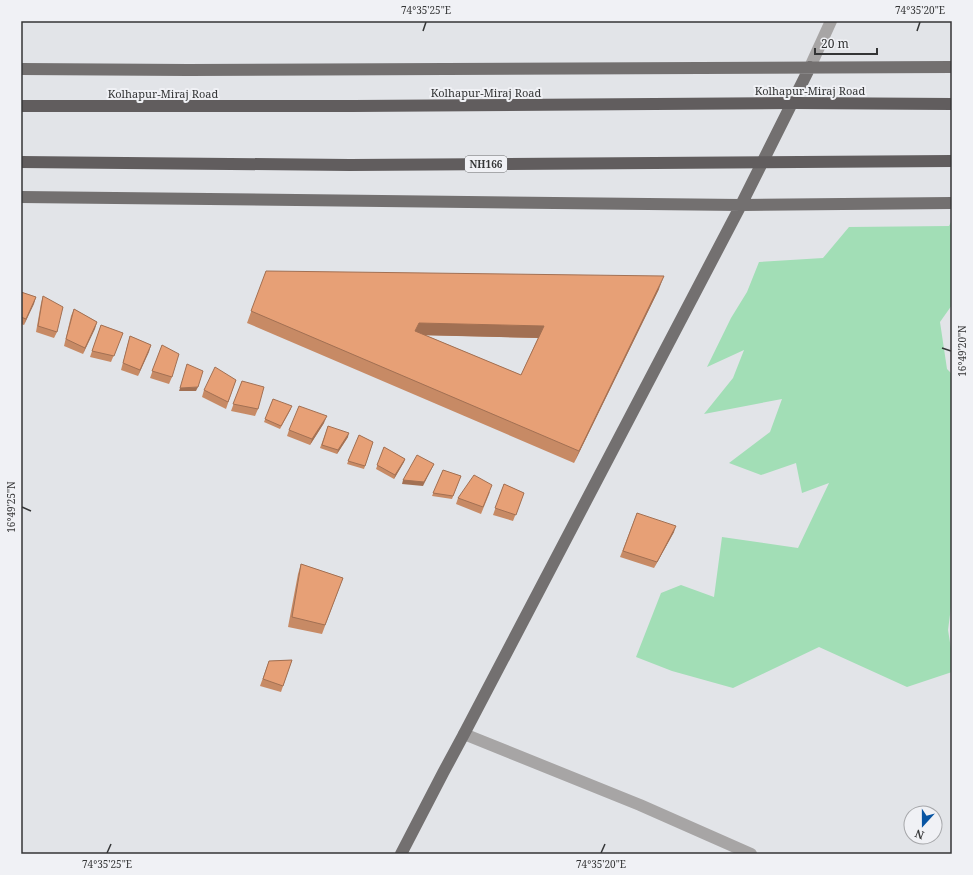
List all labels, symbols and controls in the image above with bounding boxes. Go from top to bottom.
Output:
text: 74°35'25"E [401,3,451,17]
text: 74°35'20"E [895,3,945,17]
scale bar [815,30,877,56]
text: 20 m [821,35,849,52]
street label: Kolhapur-Miraj Road [755,83,865,98]
street label: Kolhapur-Miraj Road [431,85,541,100]
street label: Kolhapur-Miraj Road [108,86,218,101]
road number: NH166 [465,156,507,172]
text: 16°49'20"N [955,325,969,377]
text: 16°49'25"N [4,481,18,533]
north arrow [903,805,943,845]
text: N [912,826,926,843]
text: 74°35'25"E [82,857,132,871]
text: 74°35'20"E [576,857,626,871]

